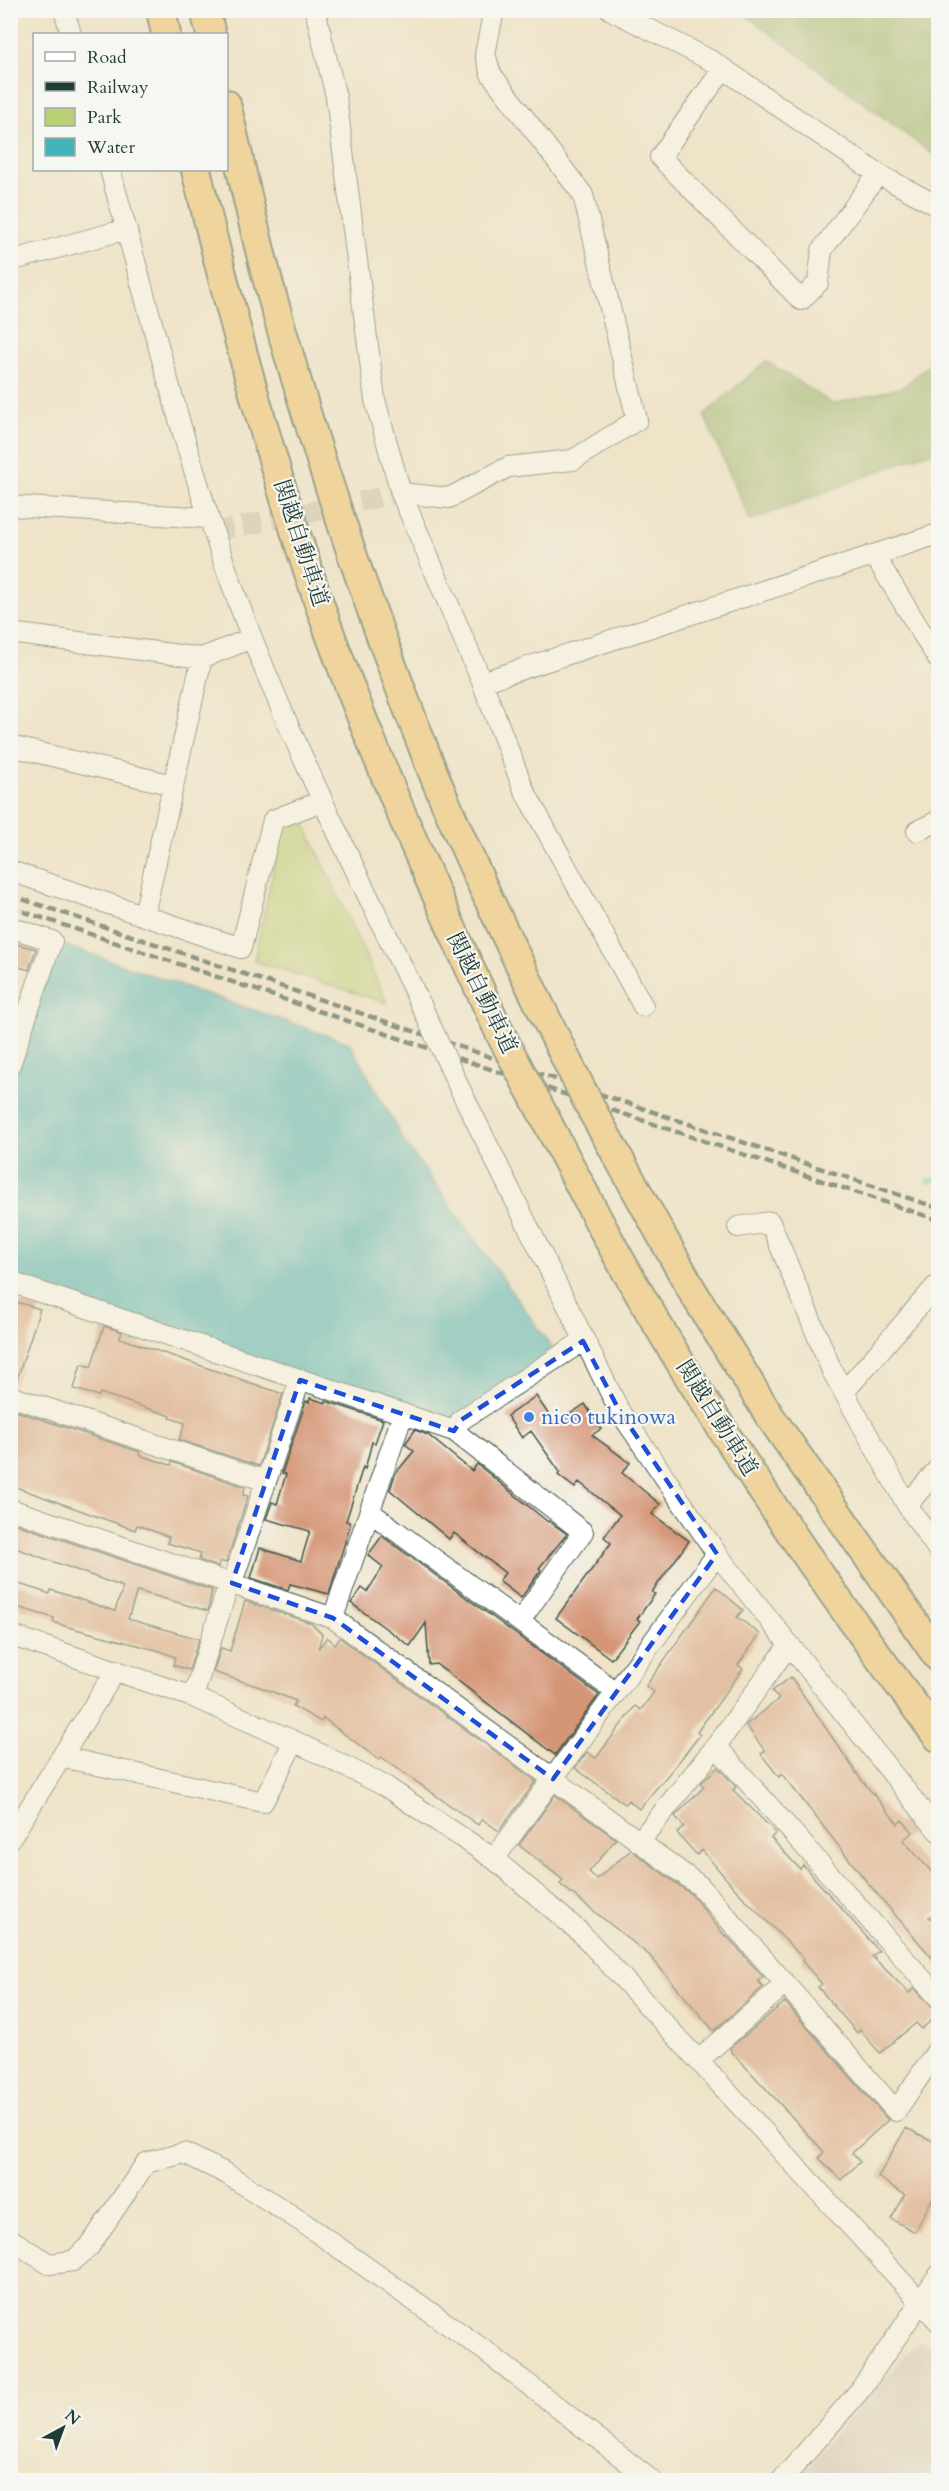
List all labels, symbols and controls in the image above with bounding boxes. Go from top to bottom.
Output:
legend [33,33,228,171]
text: Road [87,45,127,70]
text: Railway [87,75,149,100]
text: Park [87,105,122,130]
text: Water [86,135,136,160]
street label: 関越自動車道 [266,476,336,610]
street label: 関越自動車道 [440,927,524,1059]
street label: 関越自動車道 [669,1354,765,1482]
place label: nico tukinowa [541,1402,677,1432]
marker: nico tukinowa [522,1410,536,1424]
north arrow [33,2398,93,2458]
text: N [60,2405,85,2430]

